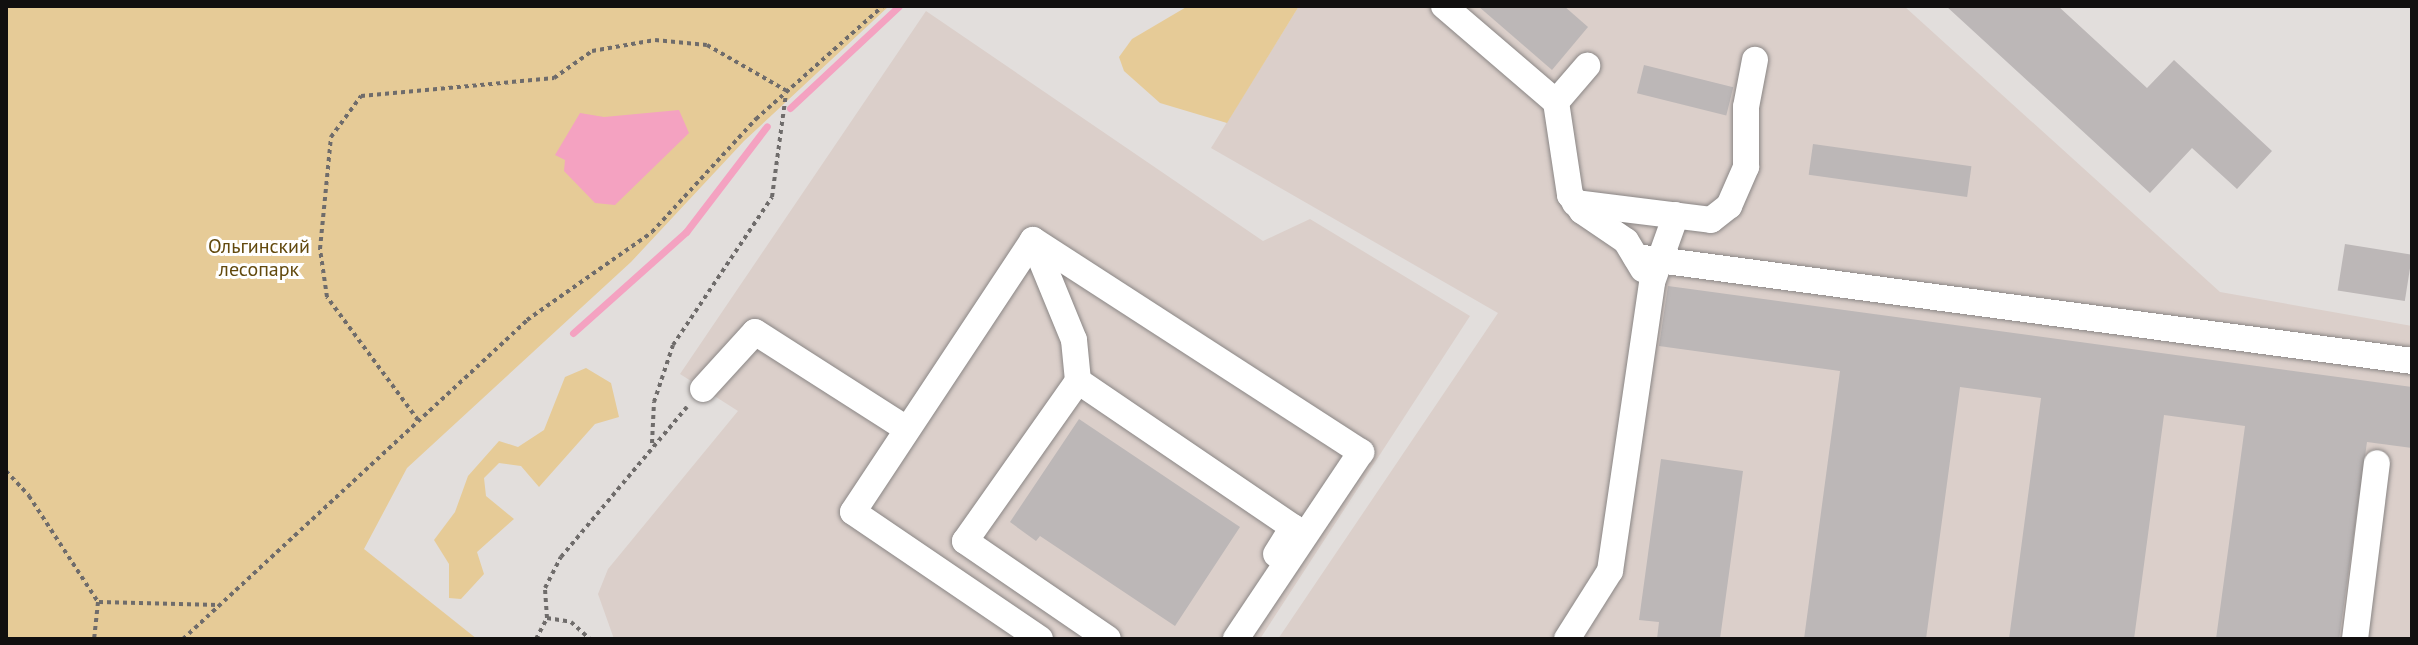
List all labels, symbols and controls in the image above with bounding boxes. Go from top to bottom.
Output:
park label: Ольгинский лесопарк [208,235,310,282]

